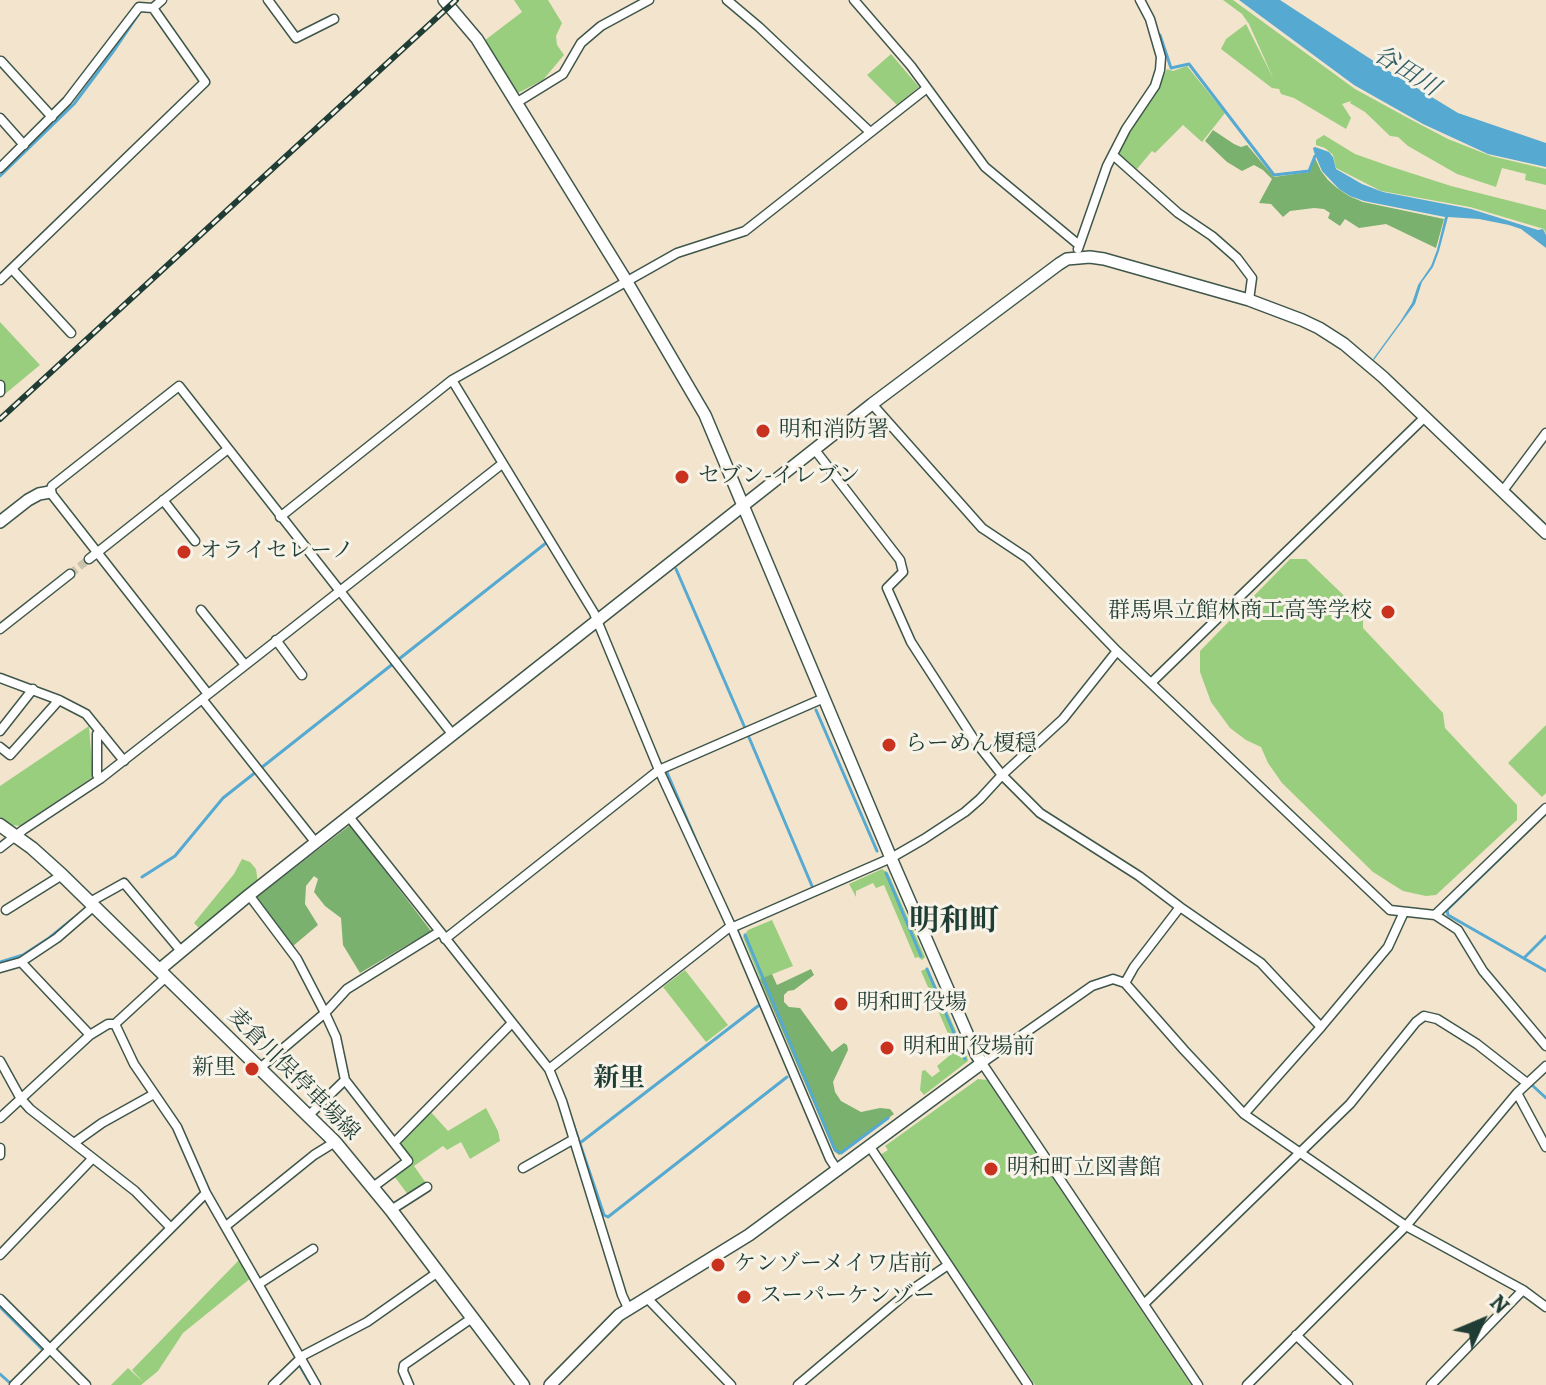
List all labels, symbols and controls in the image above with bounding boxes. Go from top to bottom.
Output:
water label: 谷田川 [1368,41,1444,103]
place label: 明和消防署 [779,418,889,444]
marker: 明和消防署 [754,422,772,440]
place label: セブン-イレブン [698,464,860,490]
marker: セブン-イレブン [673,468,691,486]
place label: オライセレーノ [200,539,354,565]
marker: オライセレーノ [175,543,193,561]
place label: 群馬県立館林商工高等学校 [1108,599,1372,625]
marker: 群馬県立館林商工高等学校 [1379,603,1397,621]
place label: らーめん榎穏 [905,732,1037,758]
marker: らーめん榎穏 [880,736,898,754]
district label: 明和町 [909,905,999,941]
place label: 明和町役場 [857,991,967,1017]
marker: 明和町役場 [832,995,850,1013]
street label: 麦倉川俣停車場線 [221,1003,365,1147]
place label: 明和町役場前 [903,1035,1035,1061]
marker: 明和町役場前 [878,1039,896,1057]
place label: 新里 [192,1056,236,1082]
marker: 新里 [243,1060,261,1078]
district label: 新里 [593,1064,645,1096]
place label: 明和町立図書館 [1007,1156,1161,1182]
marker: 明和町立図書館 [982,1160,1000,1178]
place label: ケンゾーメイワ店前 [734,1252,932,1278]
marker: ケンゾーメイワ店前 [709,1256,727,1274]
north arrow [1442,1281,1522,1361]
place label: スーパーケンゾー [760,1284,935,1310]
marker: スーパーケンゾー [735,1288,753,1306]
text: N [1483,1288,1516,1321]

